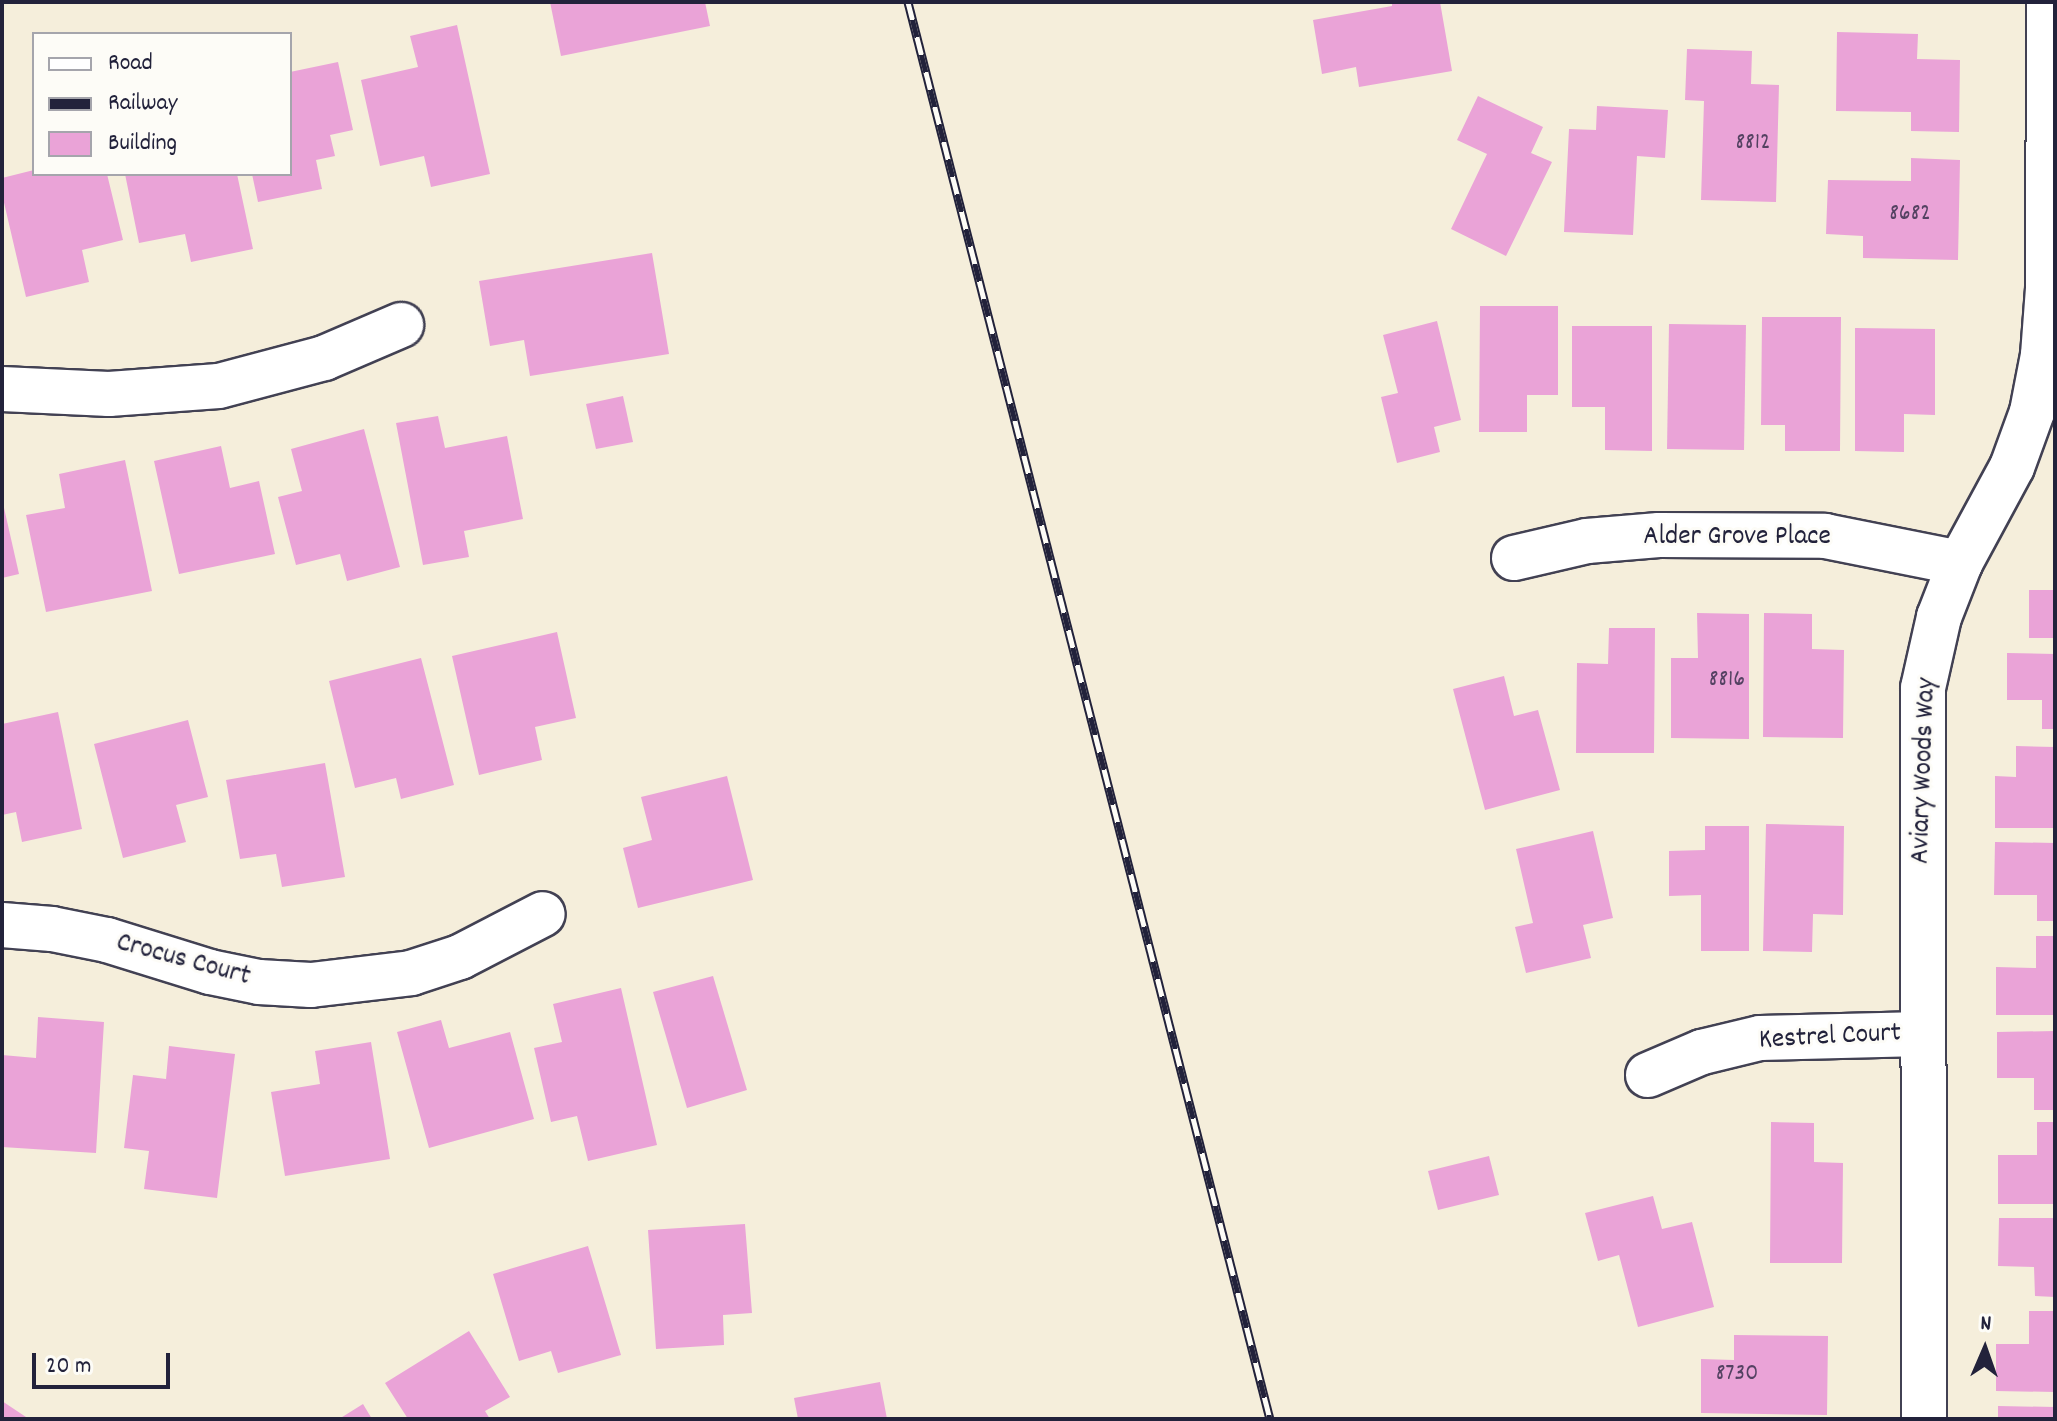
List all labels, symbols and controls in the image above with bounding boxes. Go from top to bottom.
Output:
legend [32,32,292,176]
text: Road [108,47,153,81]
text: Railway [108,87,177,121]
text: Building [108,127,177,161]
house number: 8812 [1736,130,1770,158]
house number: 8682 [1889,201,1931,229]
street label: Alder Grove Place [1643,521,1831,555]
house number: 8816 [1709,667,1745,695]
street label: Aviary Woods Way [1905,677,1945,865]
street label: Crocus Court [112,927,254,995]
street label: Kestrel Court [1758,1018,1902,1058]
north arrow [1945,1309,2025,1389]
text: N [1980,1309,1992,1340]
scale bar [36,1337,174,1387]
text: 20 m [46,1350,92,1384]
house number: 8730 [1716,1361,1758,1389]

